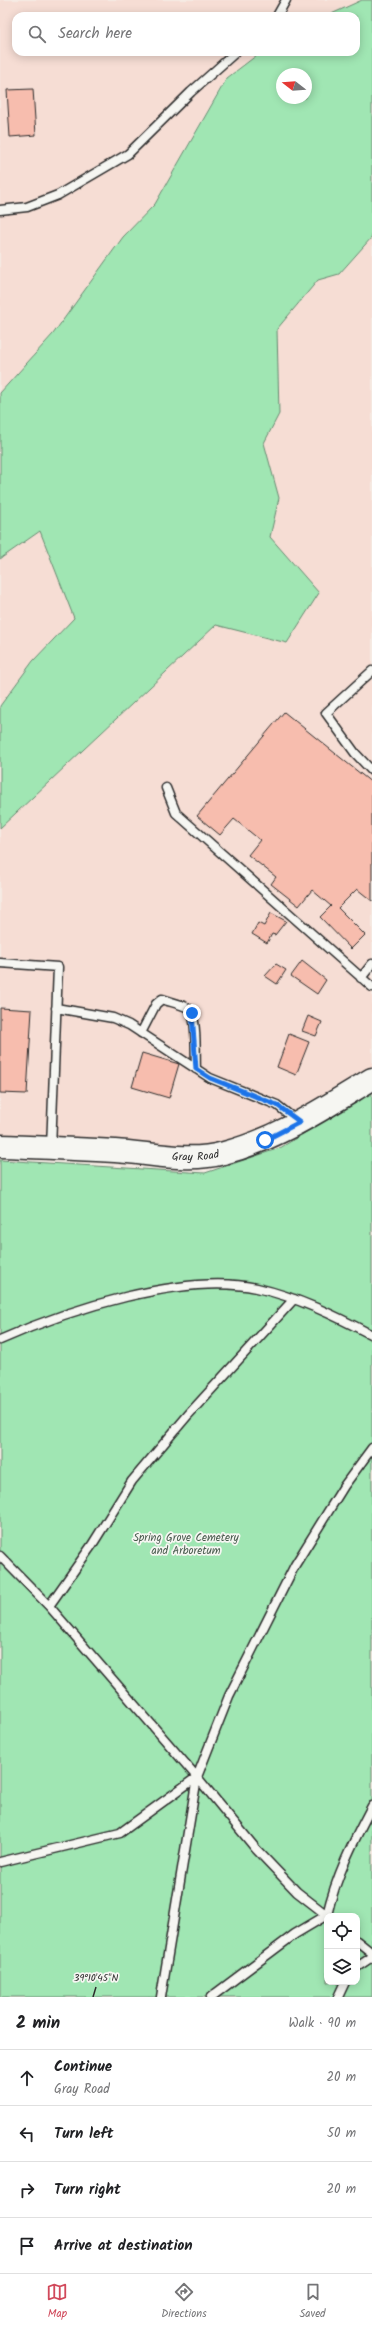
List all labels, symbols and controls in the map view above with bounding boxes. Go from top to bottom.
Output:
search box [12,12,360,56]
text: Search here [58,22,132,46]
icon: search [26,23,48,45]
north arrow [276,68,312,104]
route end [183,1004,201,1022]
route start [256,1131,274,1149]
street label: Gray Road [171,1145,221,1166]
park label: Spring Grove Cemetery and Arboretum [133,1529,240,1560]
map controls [324,1913,360,1985]
button: locate [324,1913,360,1949]
button: layers [324,1949,360,1985]
text: 39°10'45"N [74,1970,118,1986]
text: 2 min [16,2010,60,2037]
text: Walk · 90 m [289,2013,356,2034]
text: Continue [54,2055,112,2079]
icon: ahead [16,2067,38,2089]
text: 20 m [326,2067,356,2088]
text: Gray Road [54,2079,110,2100]
text: Turn left [54,2122,114,2146]
icon: left [16,2123,38,2145]
text: 50 m [327,2123,356,2144]
text: Turn right [54,2178,121,2202]
icon: right [16,2179,38,2201]
text: 20 m [326,2179,356,2200]
text: Arrive at destination [54,2234,193,2258]
icon: arrive [16,2235,38,2257]
tab: Map [46,2281,68,2323]
tab: Directions [161,2281,207,2323]
tab: Saved [300,2281,326,2323]

